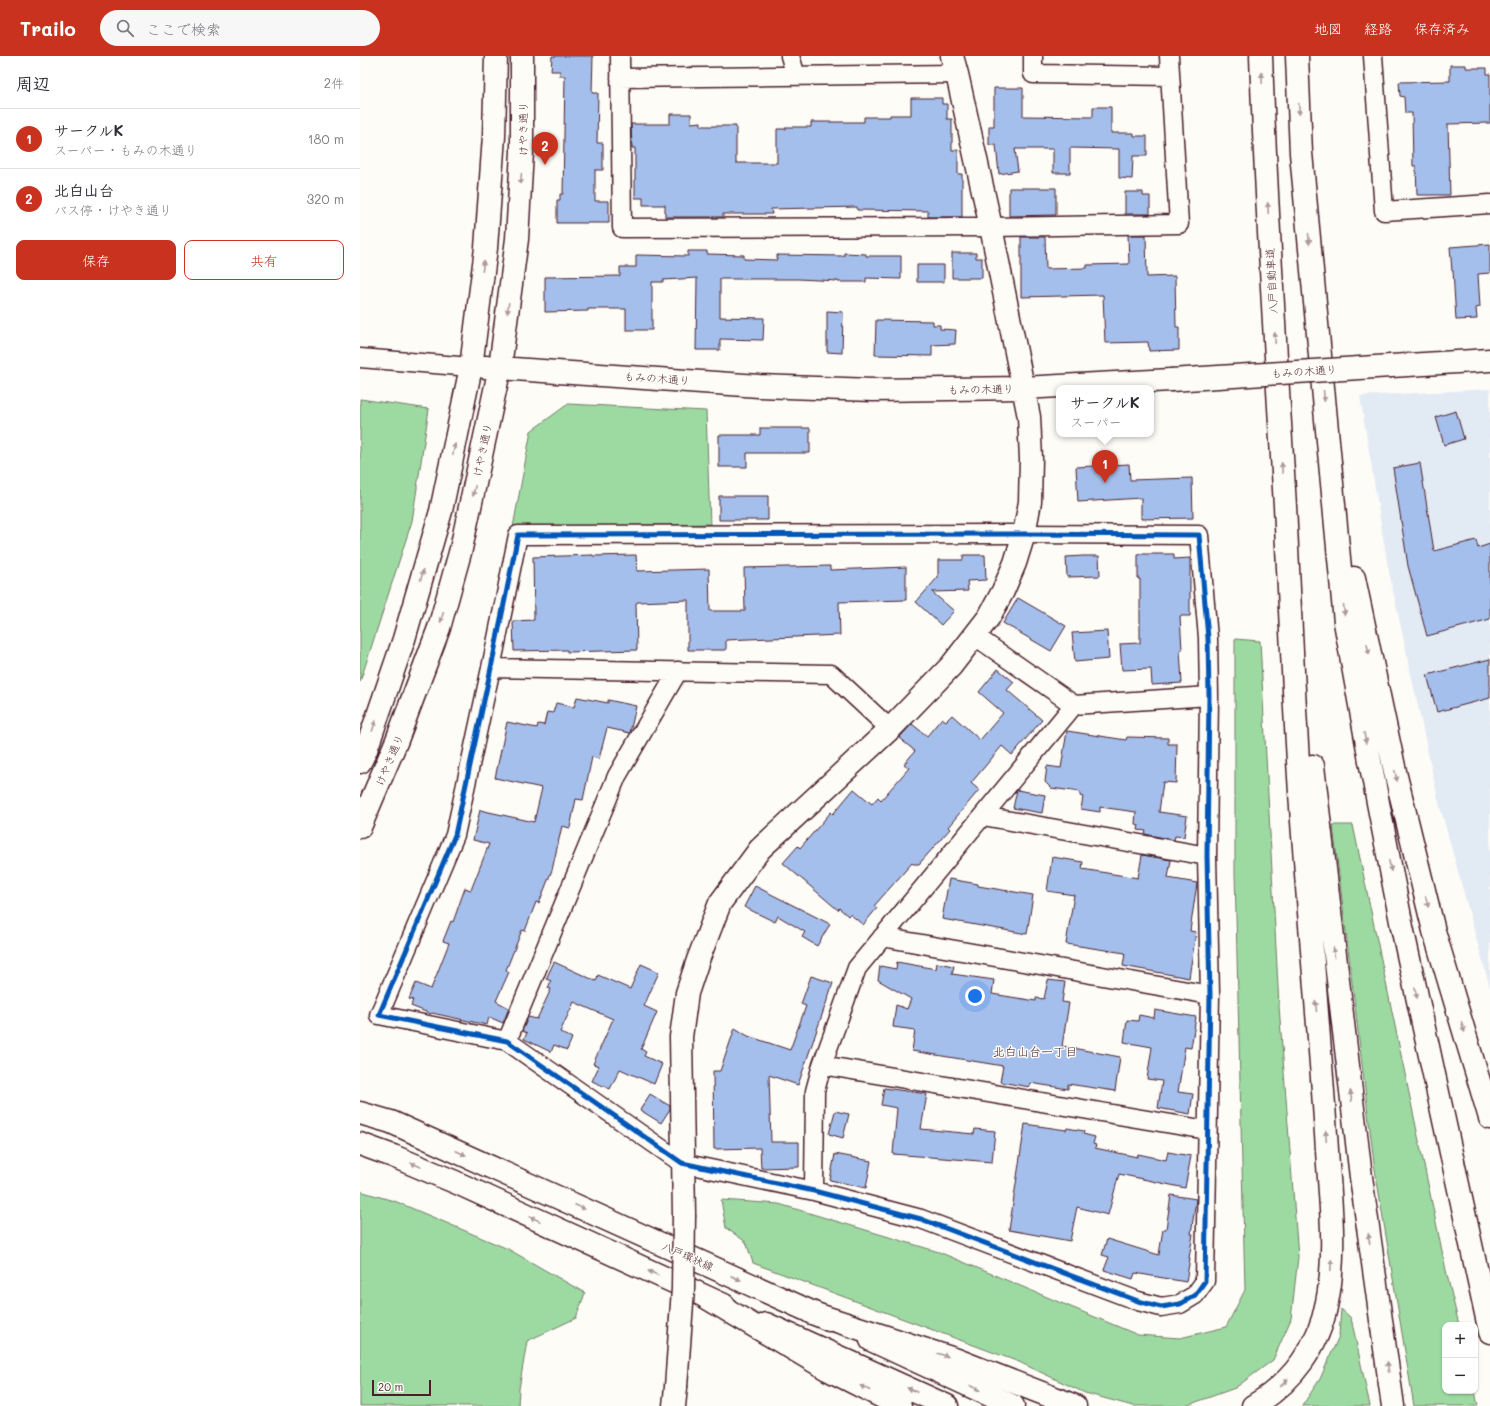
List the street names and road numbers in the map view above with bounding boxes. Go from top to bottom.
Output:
street label: けやき通り [515,102,530,157]
street label: 八戸自動車道 [1262,248,1280,314]
street label: もみの木通り [1271,361,1337,381]
street label: もみの木通り [624,368,690,388]
street label: もみの木通り [948,381,1014,397]
street label: けやき通り [469,422,495,478]
street label: けやき通り [371,732,407,788]
street label: 八戸環状線 [660,1238,716,1274]

